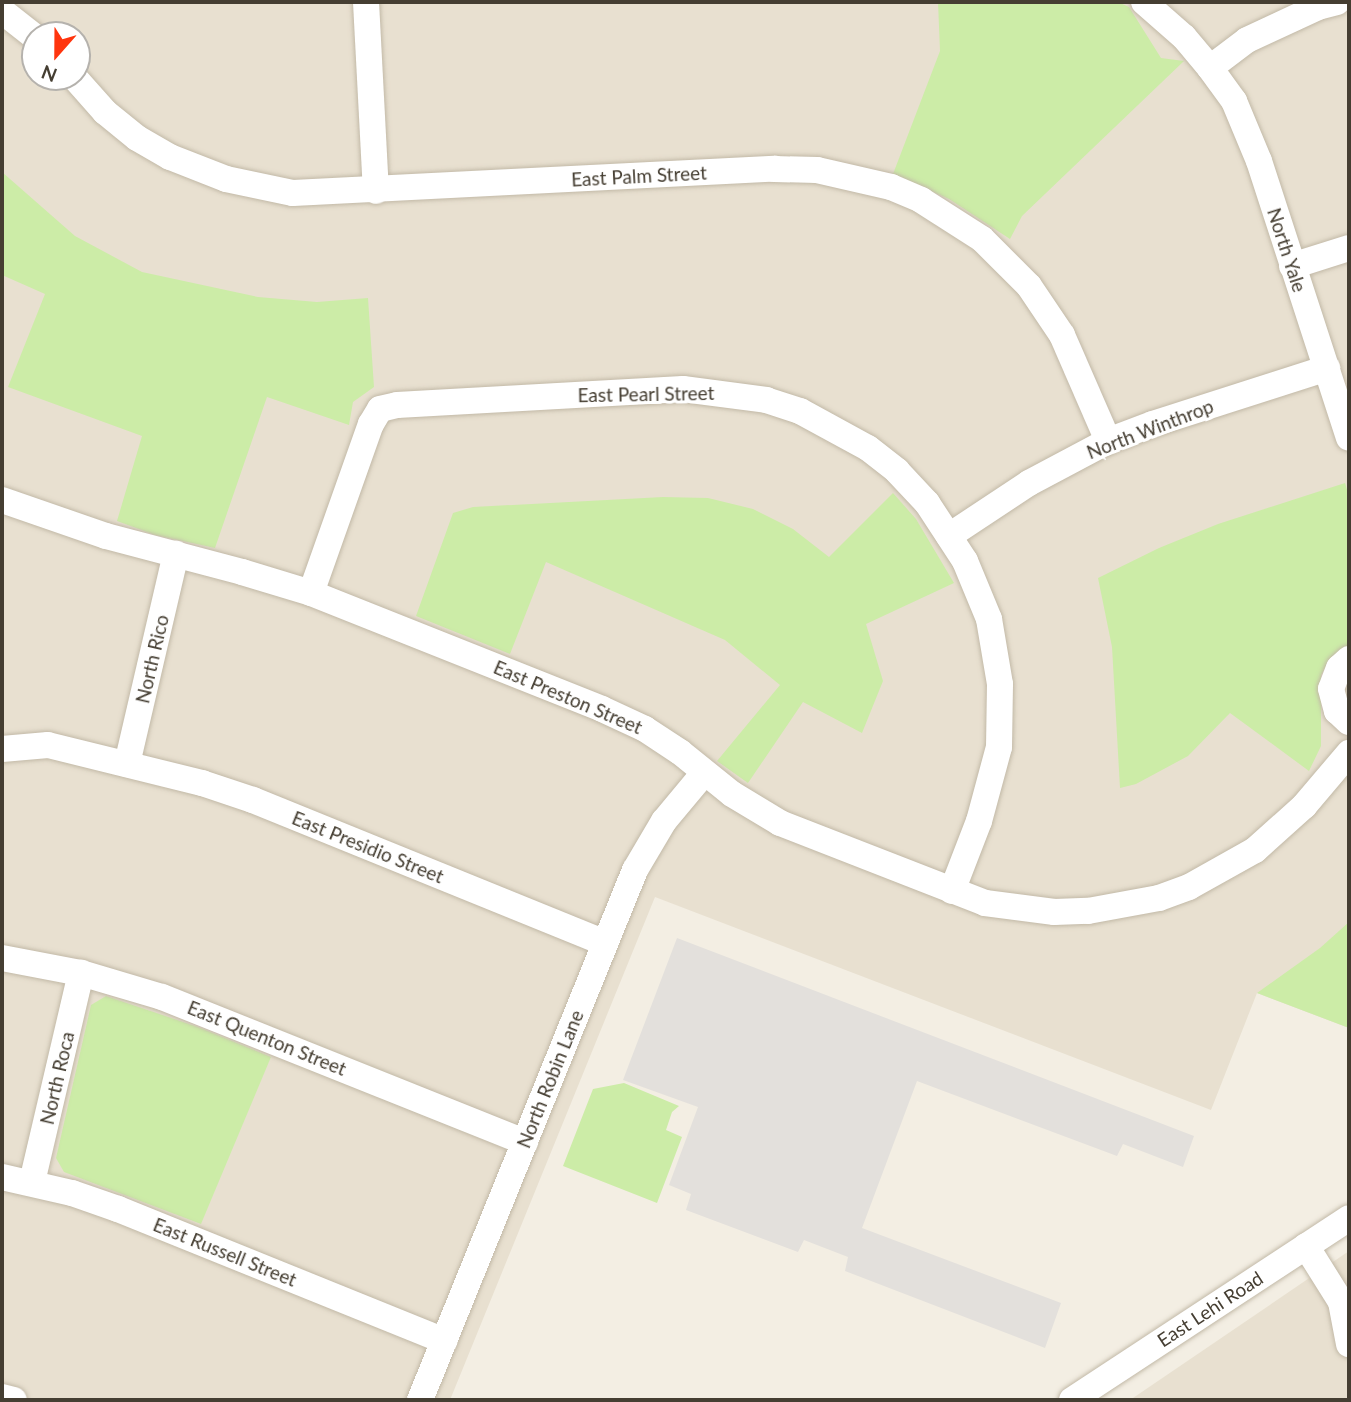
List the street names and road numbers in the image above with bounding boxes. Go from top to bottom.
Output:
street label: East Palm Street [571,161,707,191]
street label: North Yale [1263,205,1311,295]
street label: East Pearl Street [577,381,715,407]
street label: North Winthrop [1083,394,1217,464]
street label: North Rico [131,612,173,706]
street label: East Preston Street [490,655,646,739]
street label: East Presidio Street [289,806,447,888]
street label: East Quenton Street [184,996,350,1080]
street label: North Robin Lane [512,1007,588,1151]
street label: North Roca [35,1029,79,1127]
street label: East Russell Street [150,1213,300,1291]
street label: East Lehi Road [1153,1266,1267,1352]

